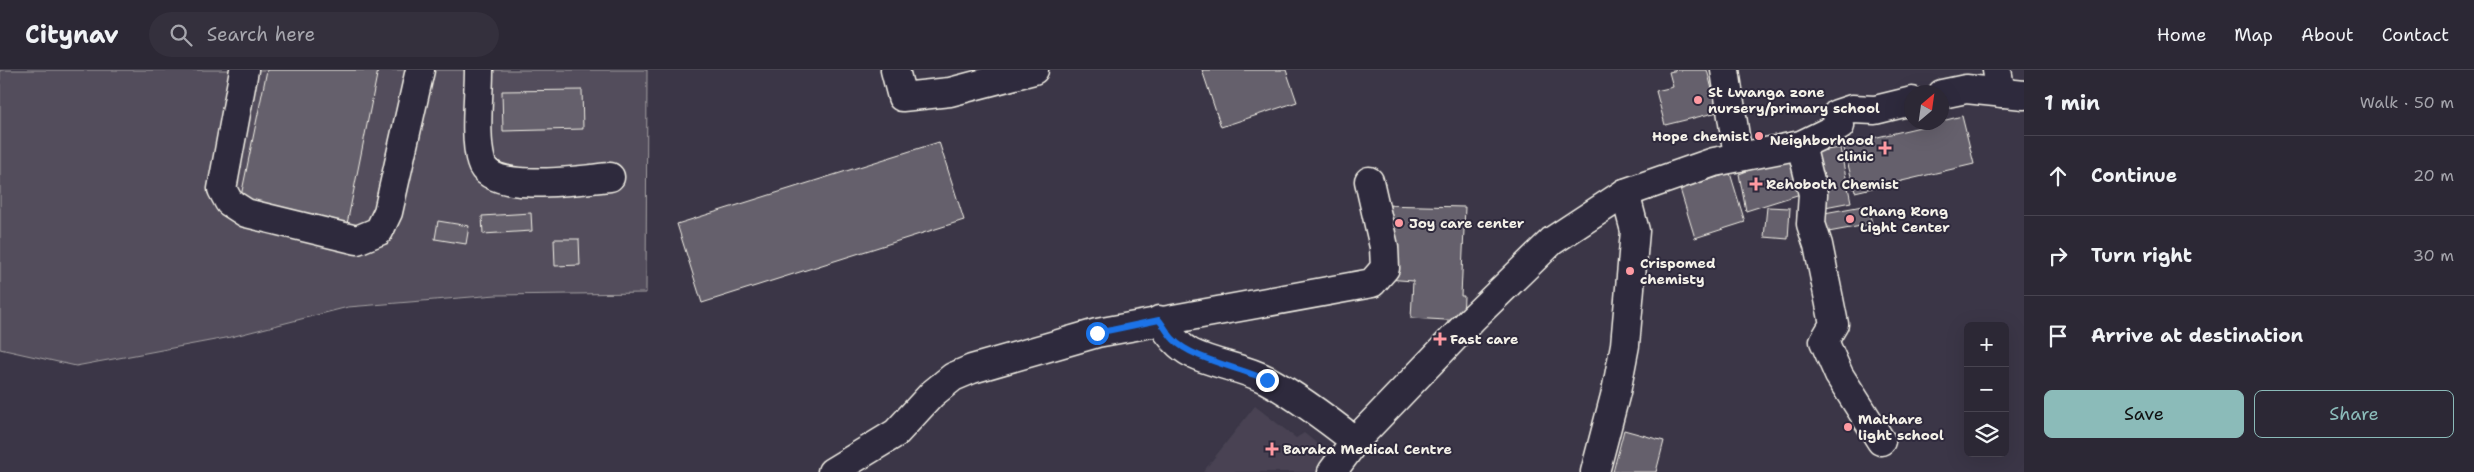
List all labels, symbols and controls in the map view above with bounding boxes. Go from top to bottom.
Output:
search box [149,12,499,57]
text: Citynav [25,19,119,51]
icon: search [167,21,195,49]
text: Search here [207,22,315,47]
text: Home [2157,23,2206,47]
text: Map [2234,23,2273,47]
text: About [2301,23,2354,47]
text: Contact [2382,23,2449,47]
place label: St Lwanga zone nursery/primary school [1708,83,1880,117]
north arrow [1904,85,1949,130]
text: 1 min [2044,89,2100,117]
text: Walk · 50 m [2360,92,2454,113]
marker: St Lwanga zone nursery/primary school [1692,94,1704,106]
place label: Hope chemist [1652,127,1749,145]
marker: Hope chemist [1753,130,1765,142]
place label: Neighborhood clinic [1770,131,1874,165]
marker: Neighborhood clinic [1878,141,1892,155]
icon: ahead [2044,162,2072,190]
text: Continue [2091,163,2177,188]
text: 20 m [2413,165,2454,186]
place label: Rehoboth Chemist [1766,175,1899,193]
marker: Rehoboth Chemist [1750,178,1762,190]
place label: Chang Rong Light Center [1860,202,1950,236]
marker: Chang Rong Light Center [1844,213,1856,225]
place label: Joy care center [1409,214,1525,232]
marker: Joy care center [1393,217,1405,229]
icon: right [2044,242,2072,270]
text: Turn right [2091,243,2192,268]
text: 30 m [2413,245,2454,266]
place label: Crispomed chemisty [1640,254,1716,288]
marker: Crispomed chemisty [1624,265,1636,277]
route start [1086,322,1109,345]
map controls [1964,322,2009,457]
button: + [1964,322,2009,367]
icon: arrive [2044,322,2072,350]
text: Arrive at destination [2091,323,2303,348]
place label: Fast care [1450,330,1518,348]
marker: Fast care [1434,333,1446,345]
button: − [1964,367,2009,412]
route end [1256,369,1279,392]
button: Save [2044,390,2244,438]
button: Share [2254,390,2454,438]
place label: Mathare light school [1858,410,1944,444]
button: layers [1964,412,2009,457]
marker: Mathare light school [1842,421,1854,433]
place label: Baraka Medical Centre [1283,440,1452,458]
marker: Baraka Medical Centre [1265,442,1279,456]

